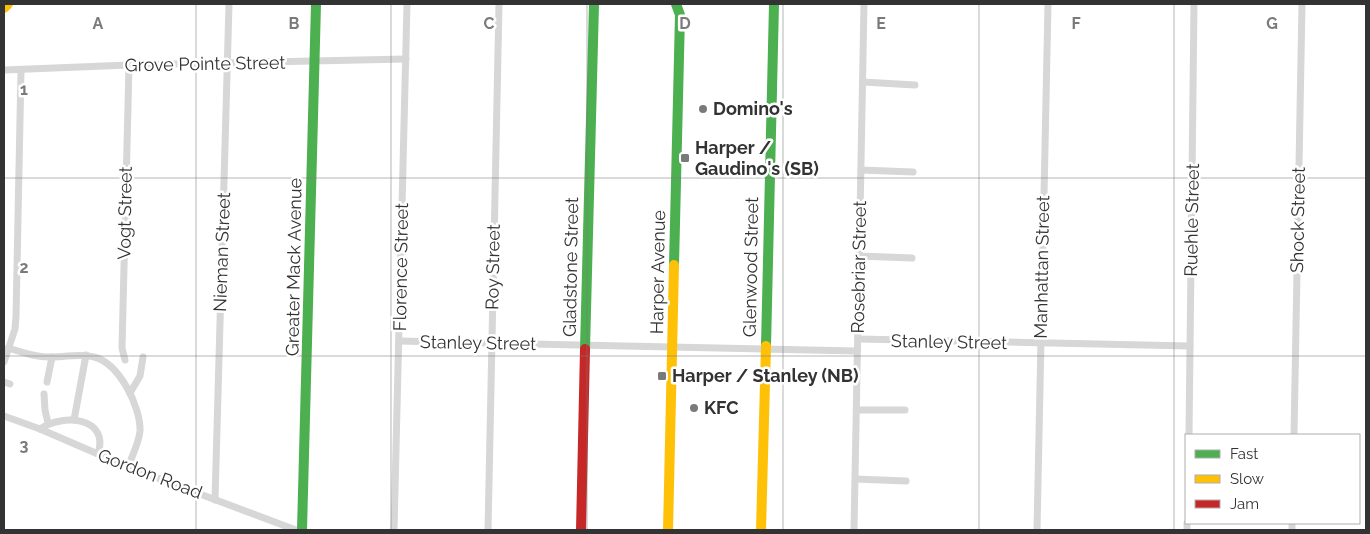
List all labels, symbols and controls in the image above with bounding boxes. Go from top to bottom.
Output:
text: A [93,14,104,33]
text: B [289,14,300,33]
text: C [484,14,495,33]
text: D [679,14,691,33]
text: E [876,14,886,33]
text: F [1071,14,1081,33]
text: G [1266,14,1278,33]
street label: Grove Pointe Street [124,52,286,75]
text: 1 [20,80,28,99]
place label: Domino's [713,98,793,119]
marker: Domino's [697,103,709,115]
place label: Harper / Gaudino's (SB) [695,137,819,179]
marker: Harper / Gaudino's (SB) [679,152,691,164]
street label: Ruehle Street [1180,163,1203,277]
street label: Vogt Street [113,166,136,260]
street label: Shock Street [1286,167,1309,273]
street label: Greater Mack Avenue [281,177,306,356]
street label: Nieman Street [209,192,234,312]
street label: Manhattan Street [1030,195,1053,339]
street label: Gladstone Street [559,197,582,337]
street label: Glenwood Street [739,197,762,337]
street label: Rosebriar Street [847,200,870,334]
street label: Florence Street [389,203,412,331]
street label: Harper Avenue [646,209,669,334]
street label: Roy Street [481,224,504,310]
text: 2 [19,258,29,277]
street label: Stanley Street [891,330,1007,353]
street label: Stanley Street [420,331,536,354]
place label: Harper / Stanley (NB) [672,365,859,386]
marker: Harper / Stanley (NB) [656,370,668,382]
place label: KFC [704,397,739,418]
marker: KFC [688,402,700,414]
legend [1185,434,1360,524]
text: 3 [20,436,29,455]
street label: Gordon Road [95,444,205,503]
text: Fast [1230,445,1258,463]
text: Slow [1230,470,1264,488]
text: Jam [1230,495,1259,513]

